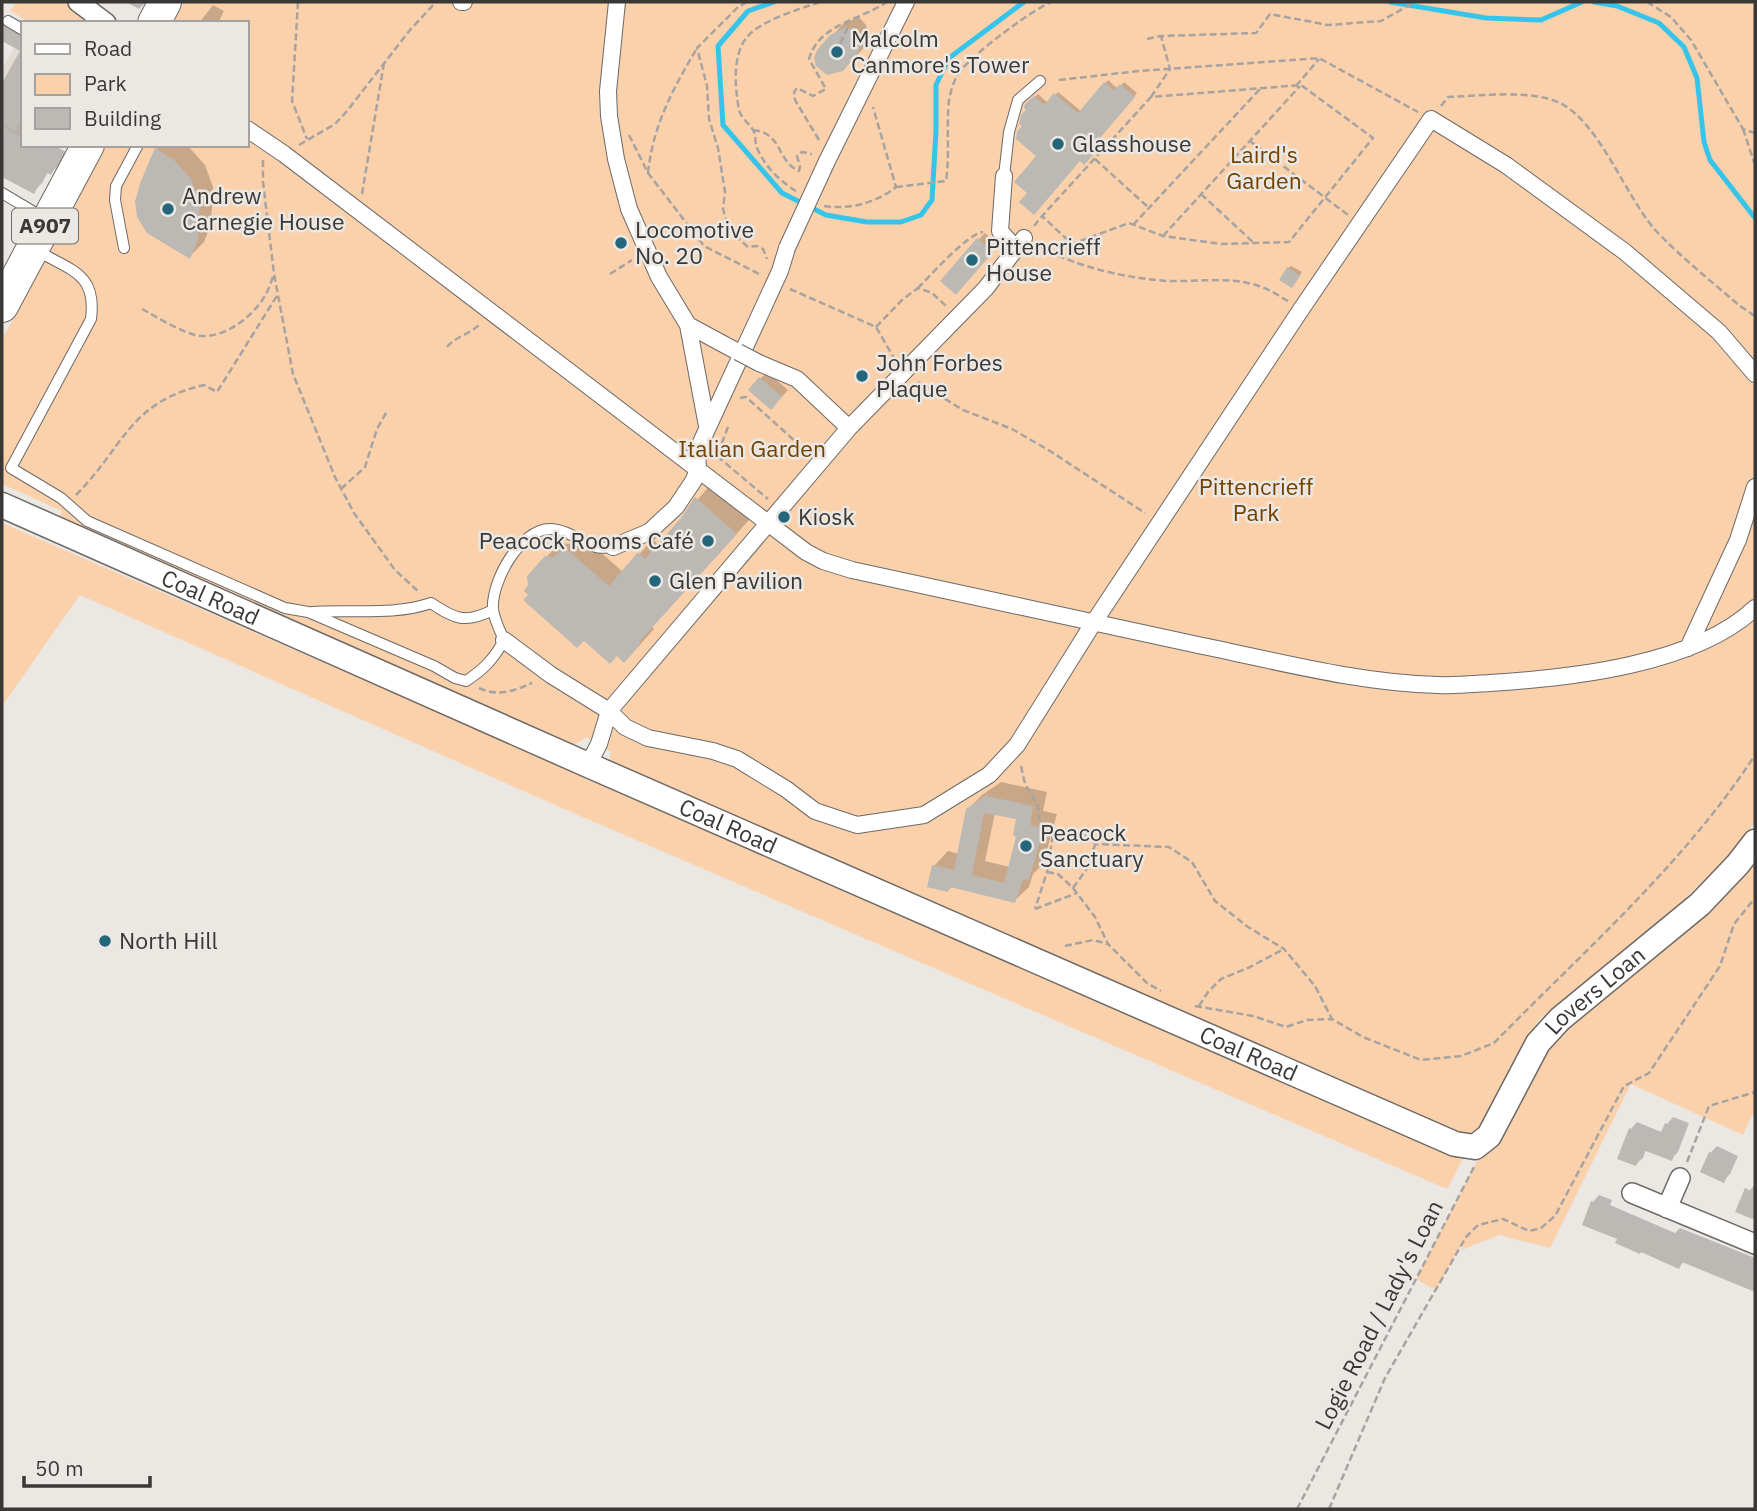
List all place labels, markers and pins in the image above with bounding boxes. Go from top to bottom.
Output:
place label: Malcolm Canmore's Tower [851,23,1030,79]
marker: Malcolm Canmore's Tower [829,44,845,60]
place label: Glasshouse [1072,128,1192,158]
marker: Glasshouse [1050,136,1066,152]
place label: Andrew Carnegie House [182,180,345,236]
marker: Andrew Carnegie House [160,201,176,217]
place label: Locomotive No. 20 [635,214,754,270]
place label: Pittencrieff House [986,231,1101,287]
marker: Locomotive No. 20 [613,235,629,251]
marker: Pittencrieff House [964,252,980,268]
place label: John Forbes Plaque [876,347,1003,403]
marker: John Forbes Plaque [854,368,870,384]
place label: Kiosk [798,501,855,531]
marker: Kiosk [776,509,792,525]
place label: Peacock Rooms Café [479,525,694,555]
marker: Peacock Rooms Café [700,533,716,549]
place label: Glen Pavilion [669,565,803,595]
marker: Glen Pavilion [647,573,663,589]
place label: Peacock Sanctuary [1040,817,1144,873]
marker: Peacock Sanctuary [1018,838,1034,854]
place label: North Hill [119,925,218,955]
marker: North Hill [97,933,113,949]

